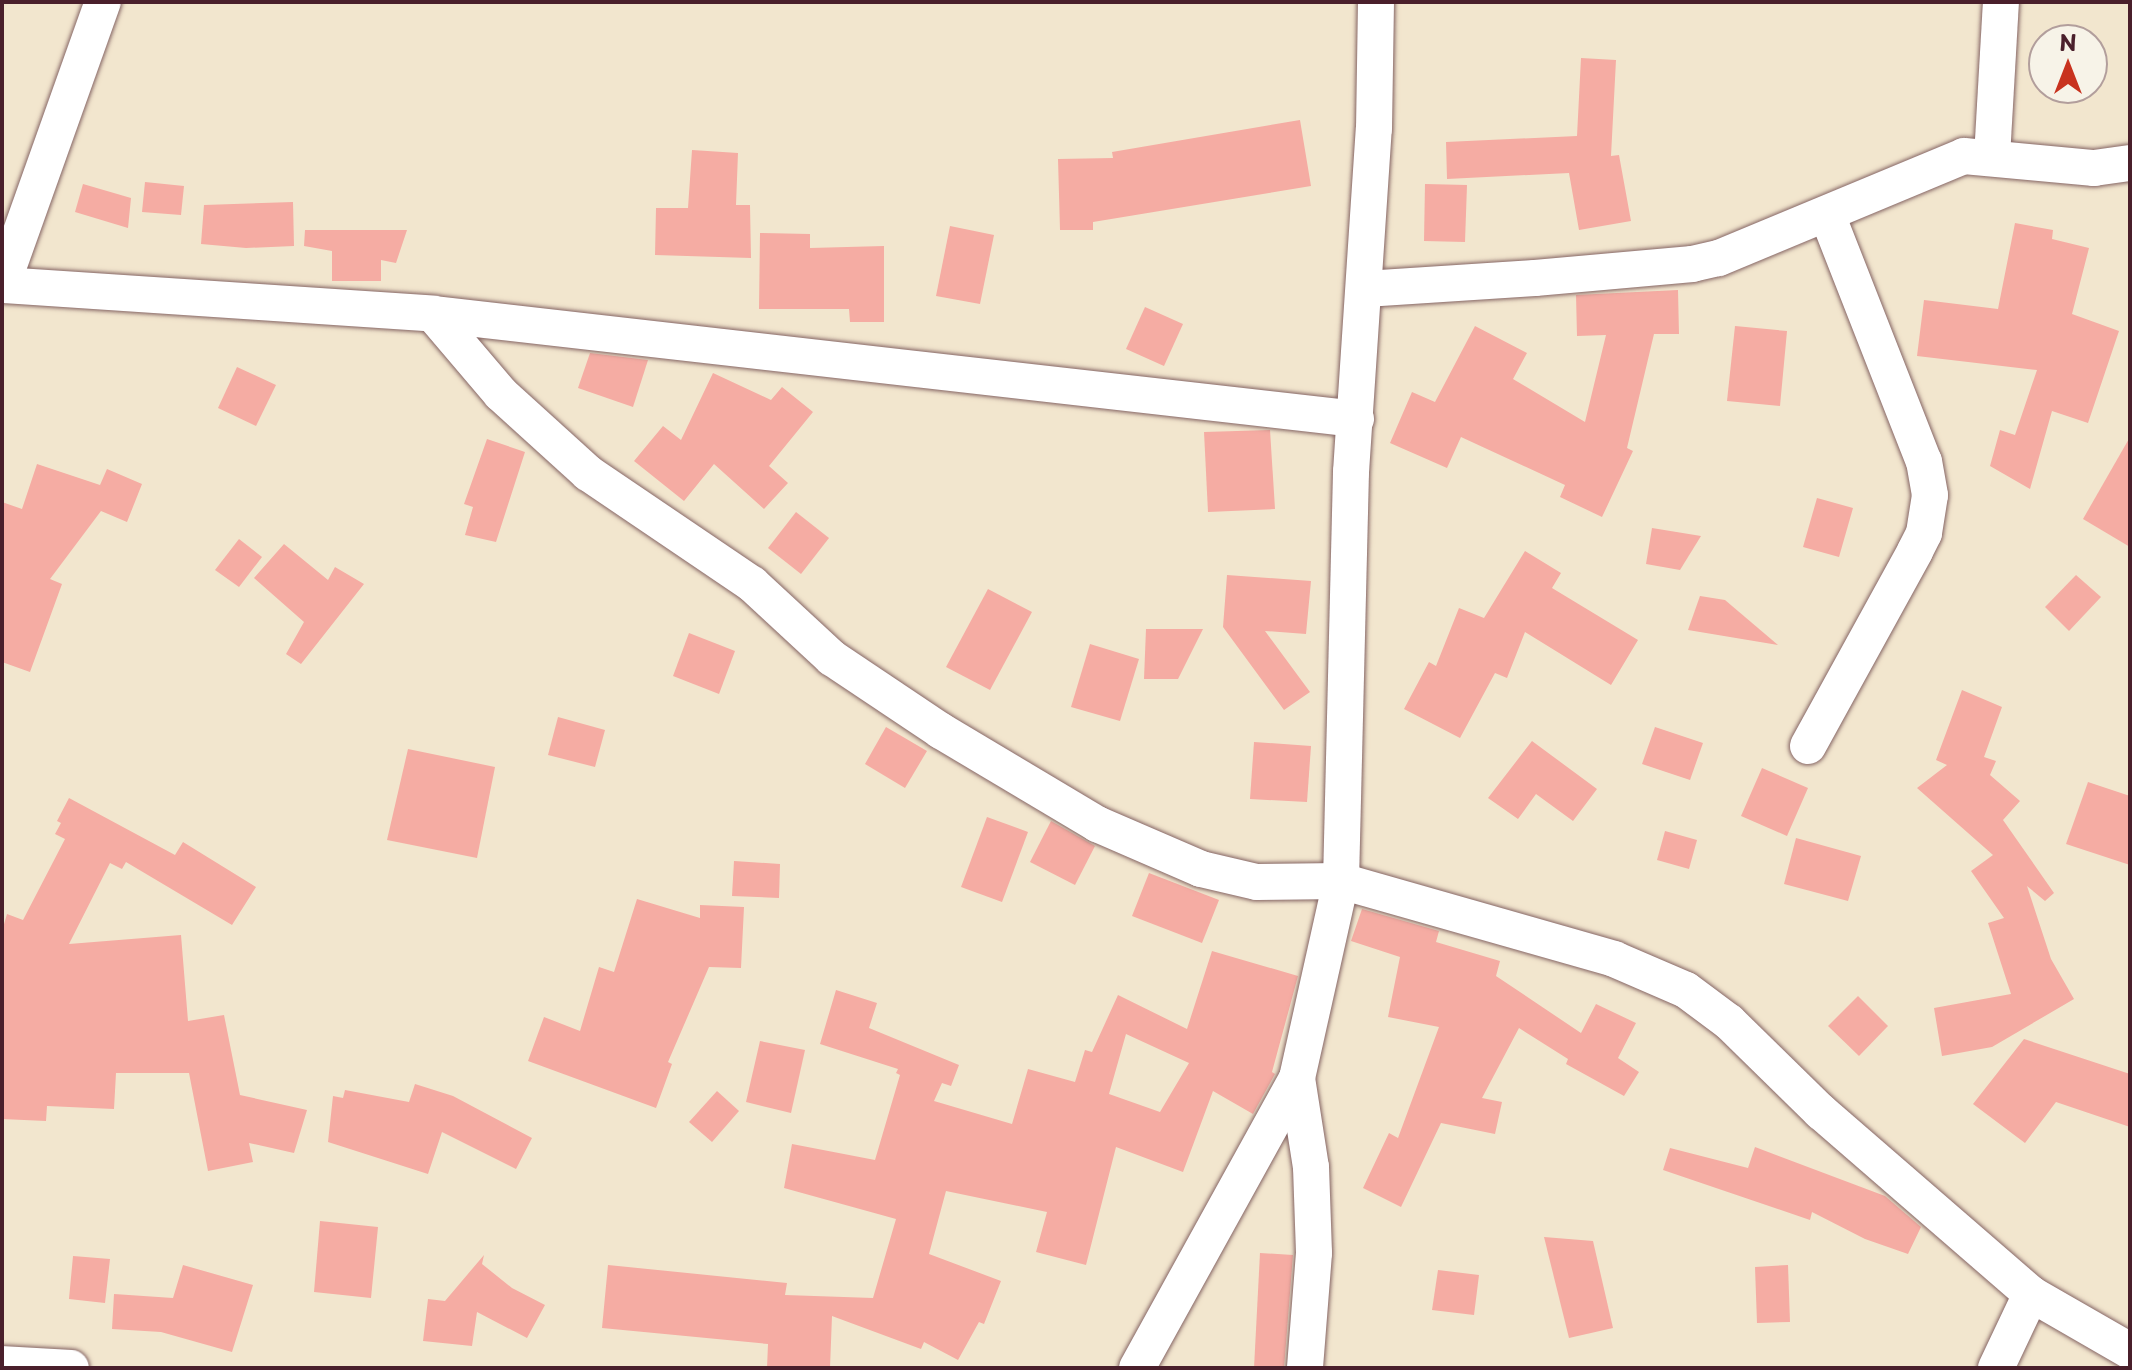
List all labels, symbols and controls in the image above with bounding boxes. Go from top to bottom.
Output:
north arrow [2028,24,2108,104]
text: N [2059,25,2077,58]

